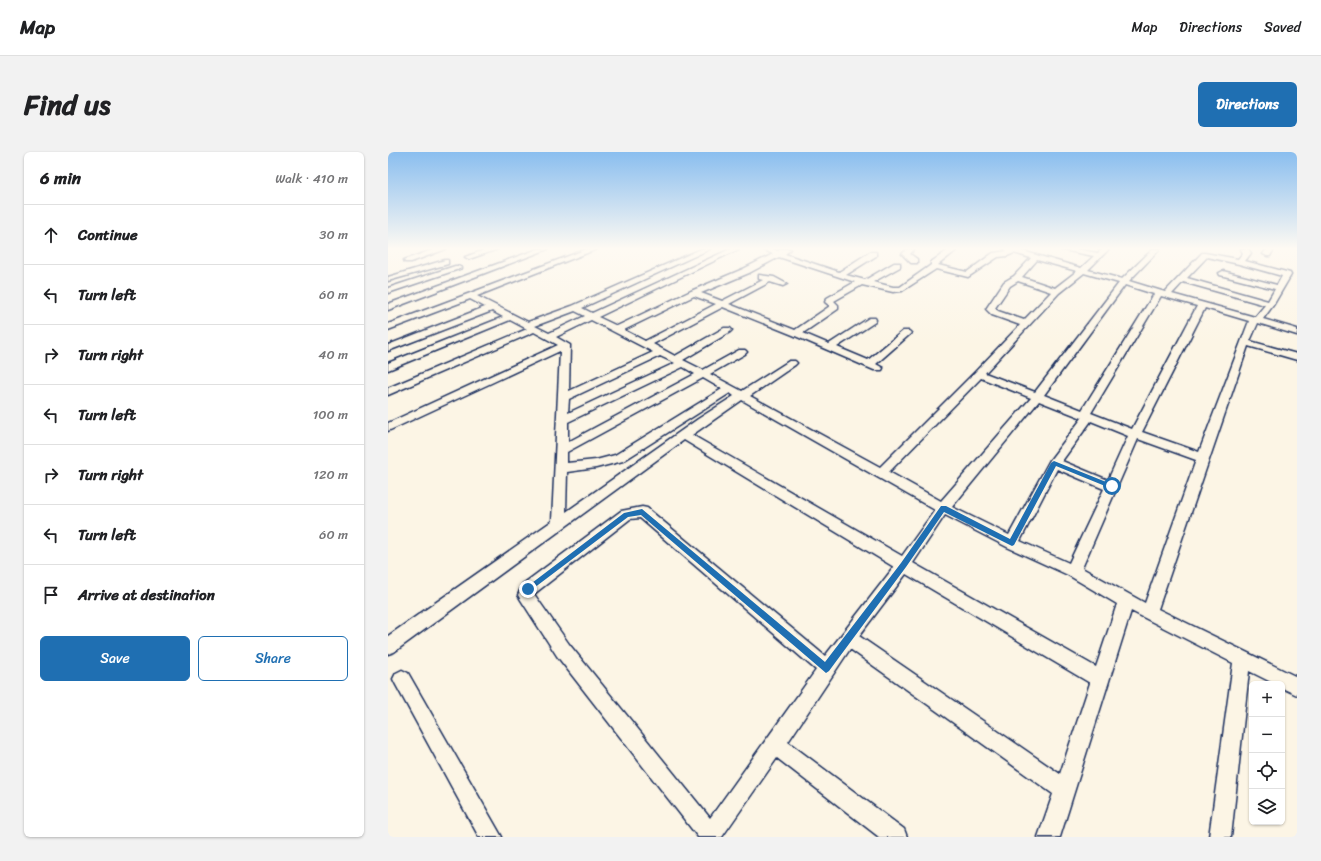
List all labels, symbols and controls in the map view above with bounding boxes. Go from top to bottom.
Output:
text: Map [20,11,55,44]
text: Map [1131,15,1157,40]
text: Directions [1179,15,1242,40]
text: Saved [1264,15,1301,40]
text: Find us [24,80,111,129]
button: Directions [1198,82,1297,127]
text: 6 min [40,163,81,193]
text: Walk · 410 m [275,167,348,190]
text: Continue [78,222,138,248]
text: 30 m [319,223,348,246]
icon: ahead [40,224,62,246]
text: Turn left [78,282,136,308]
text: 60 m [319,283,348,306]
icon: left [40,284,62,306]
text: Turn right [78,342,143,368]
text: 40 m [318,343,348,366]
icon: right [40,344,62,366]
text: Turn left [78,402,136,428]
text: 100 m [313,403,348,426]
icon: left [40,404,62,426]
text: Turn right [78,462,143,488]
text: 120 m [313,463,348,486]
icon: right [40,464,62,486]
route start [1103,477,1121,495]
text: Turn left [78,522,136,548]
text: 60 m [319,523,348,546]
icon: left [40,524,62,546]
route end [519,580,537,598]
text: Arrive at destination [78,582,215,608]
icon: arrive [40,584,62,606]
button: Save [40,636,190,681]
button: Share [198,636,348,681]
map controls [1249,681,1285,825]
button: + [1249,681,1285,717]
button: − [1249,717,1285,753]
button: locate [1249,753,1285,789]
button: layers [1249,789,1285,825]

